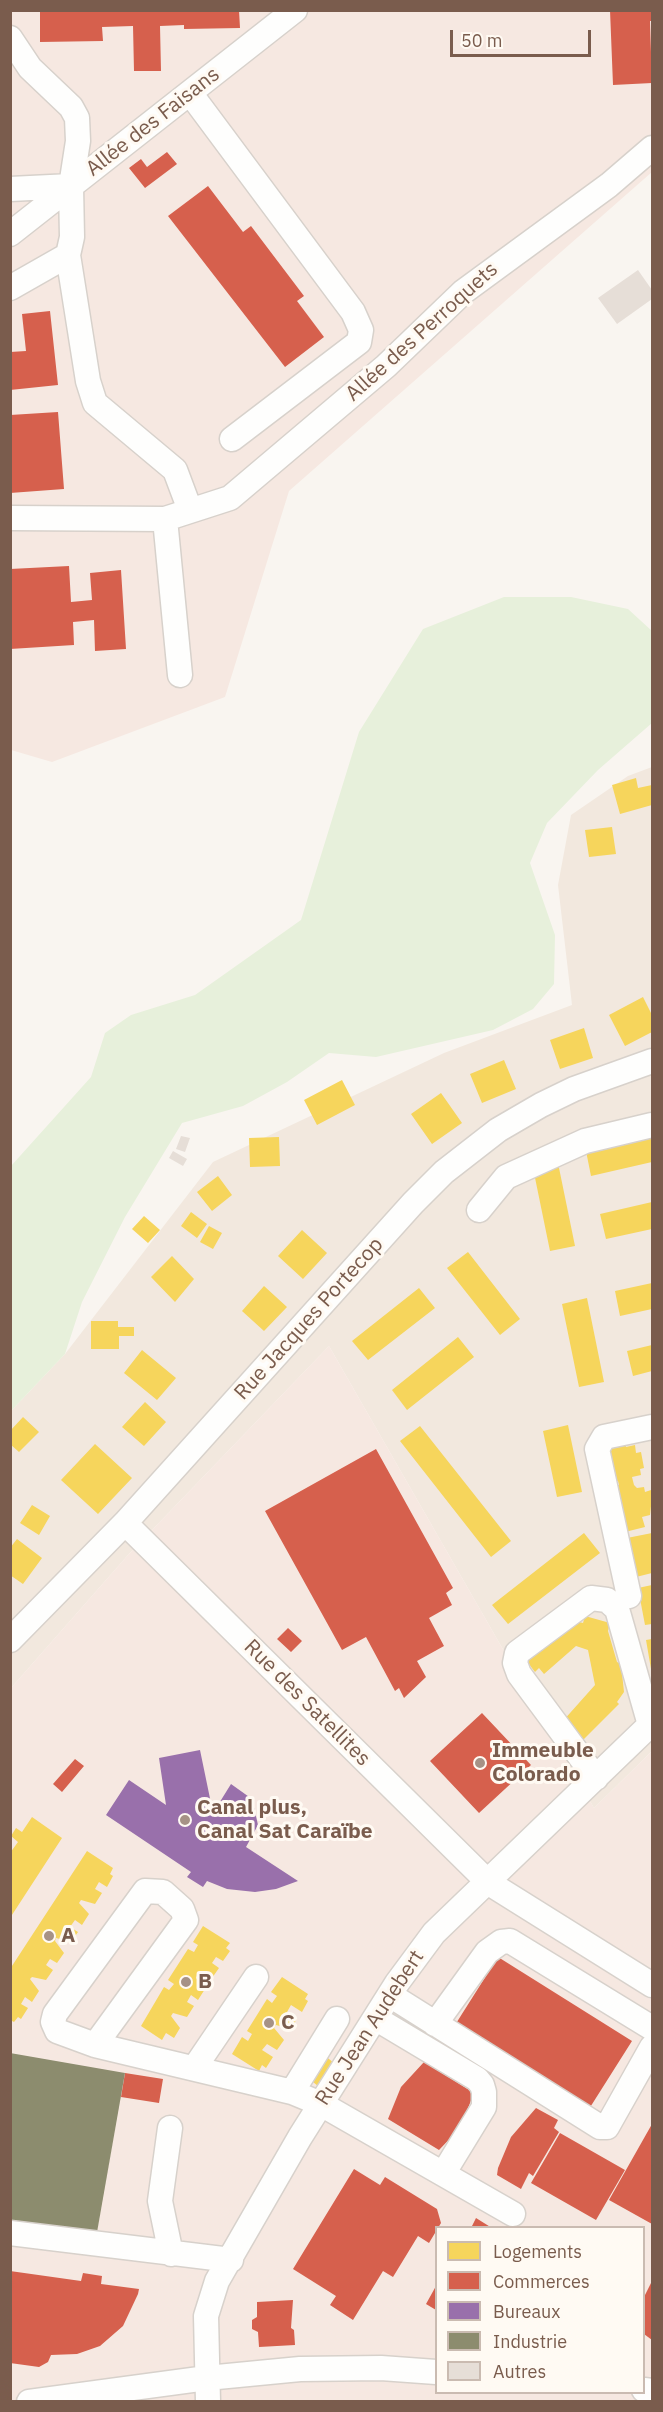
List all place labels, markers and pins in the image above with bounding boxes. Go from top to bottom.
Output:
place label: Immeuble Colorado [492,1738,594,1788]
marker: Immeuble Colorado [473,1756,487,1770]
place label: Canal plus, Canal Sat Caraïbe [197,1795,373,1845]
marker: Canal plus, Canal Sat Caraïbe [178,1813,192,1827]
place label: A [61,1923,75,1949]
marker: A [42,1929,56,1943]
place label: B [198,1969,212,1995]
marker: B [179,1975,193,1989]
place label: C [281,2010,295,2036]
marker: C [262,2016,276,2030]

